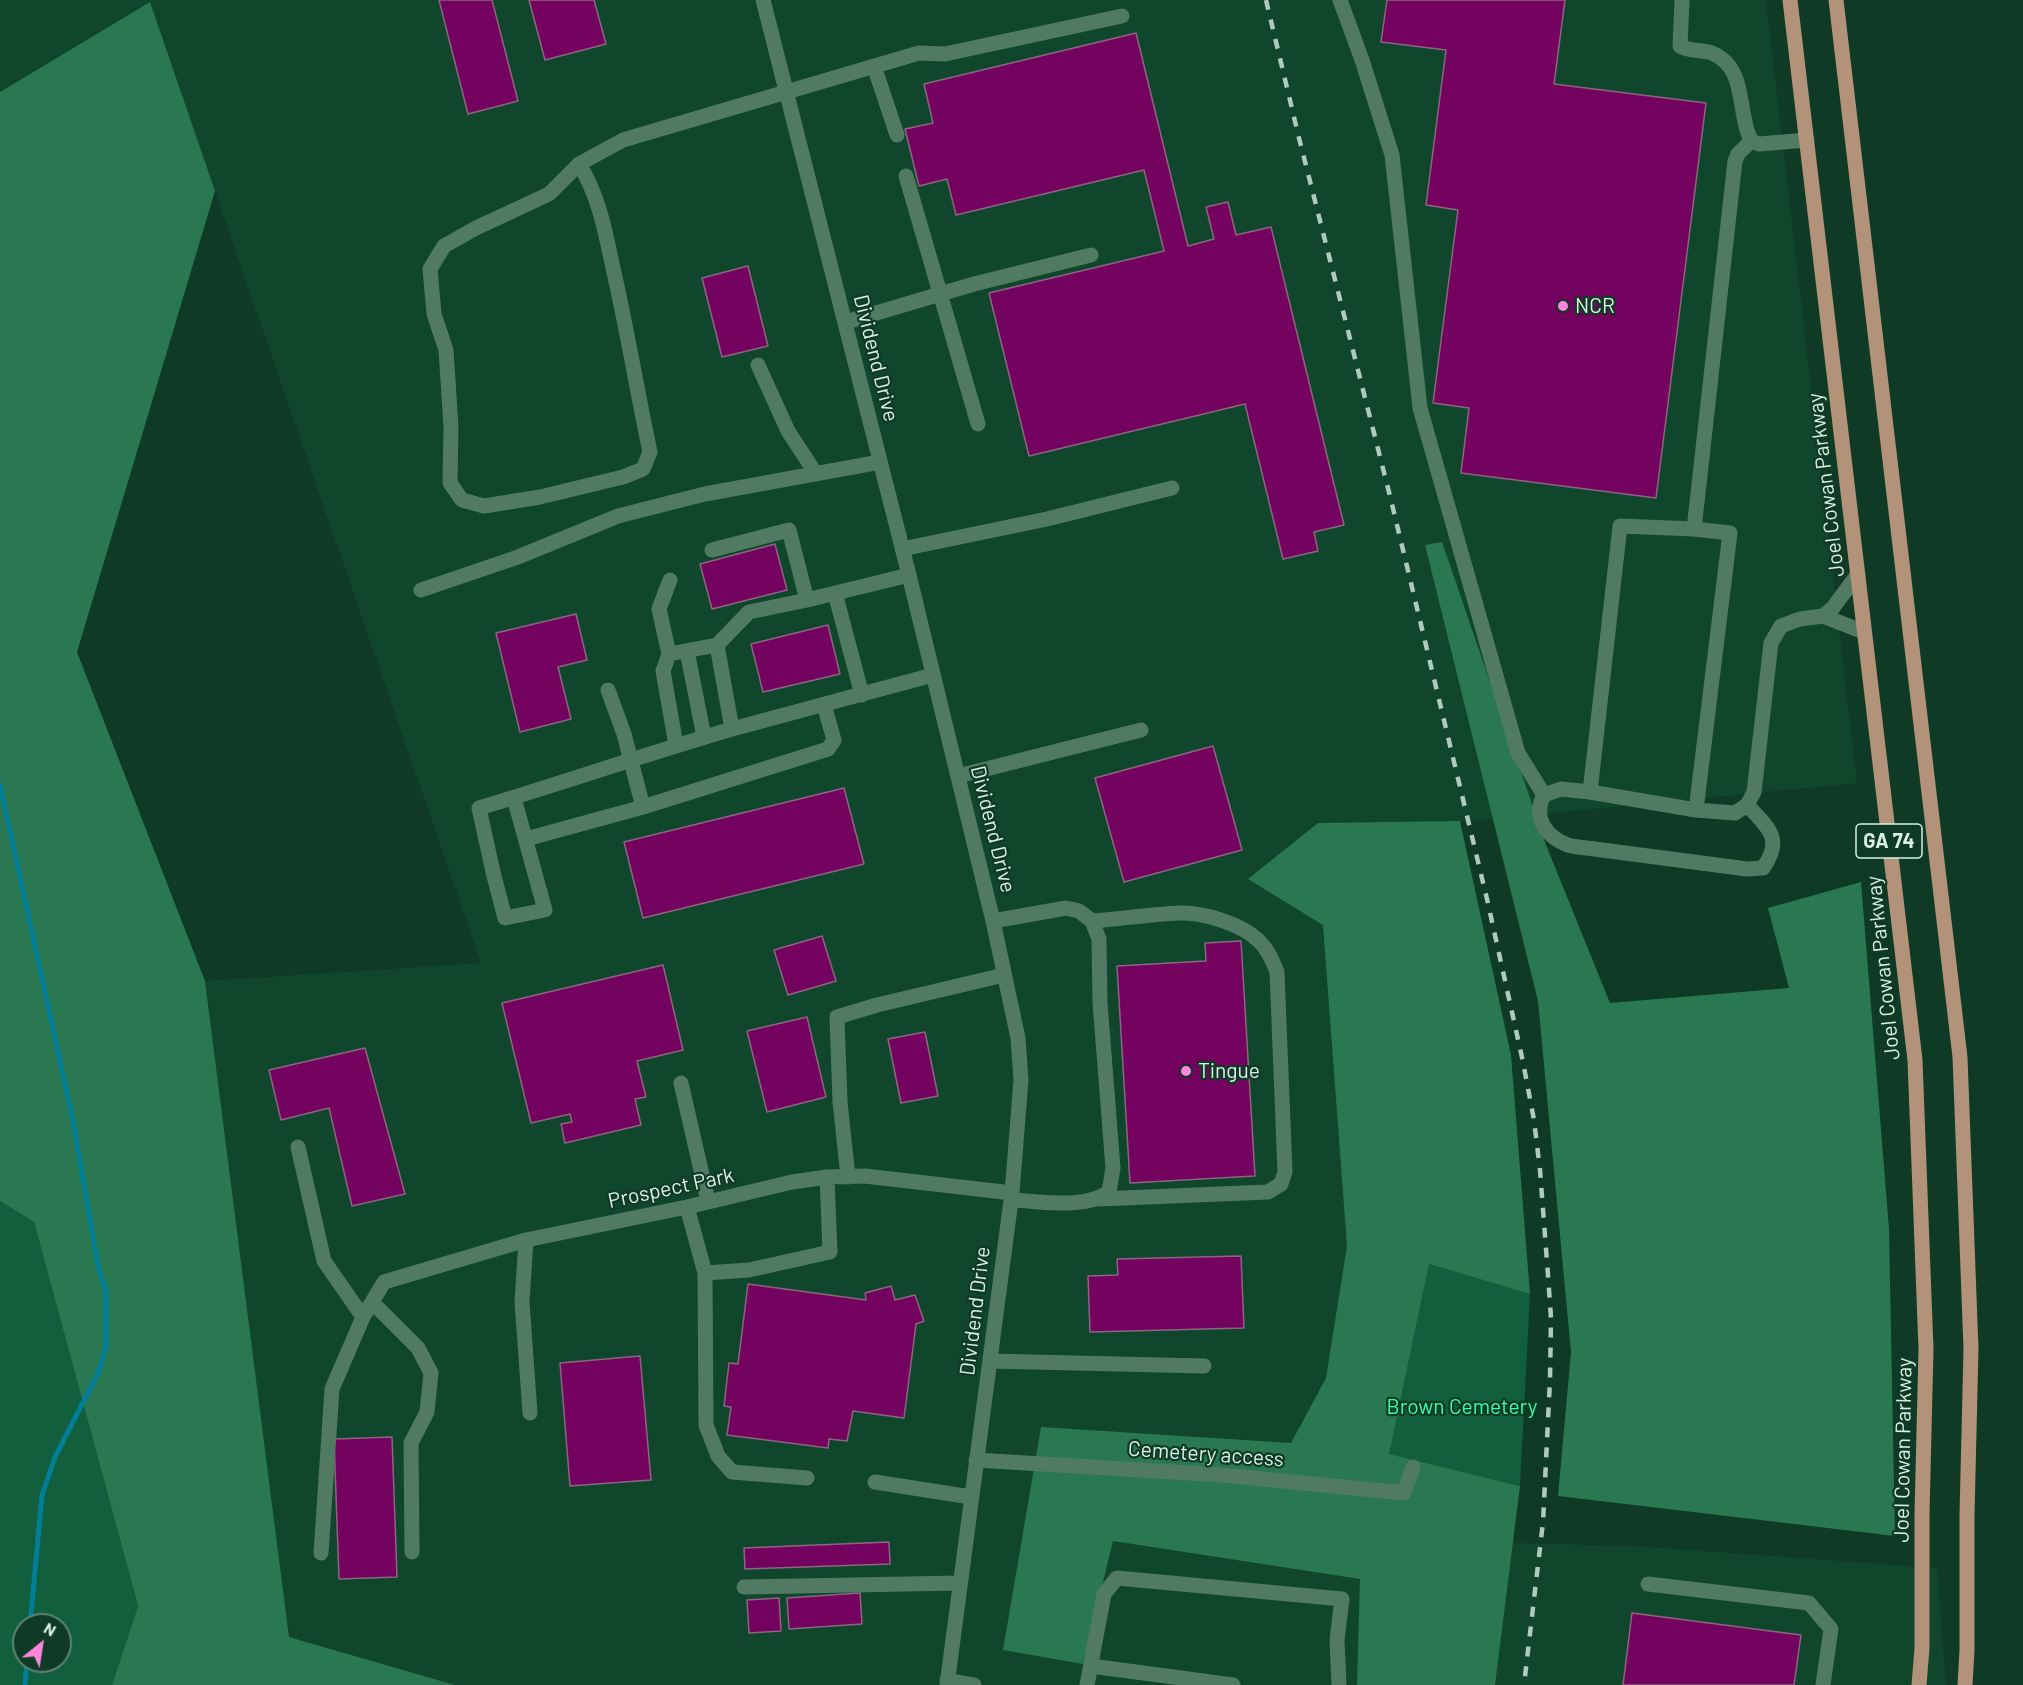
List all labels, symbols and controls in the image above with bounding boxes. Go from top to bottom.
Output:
street label: Dividend Drive [848,292,904,424]
place label: NCR [1575,293,1615,319]
marker: NCR [1556,299,1570,313]
street label: Joel Cowan Parkway [1802,392,1850,578]
street label: Dividend Drive [965,763,1021,895]
road number: GA 74 [1856,824,1922,858]
street label: Joel Cowan Parkway [1861,875,1905,1061]
place label: Tingue [1198,1058,1260,1084]
marker: Tingue [1179,1064,1193,1078]
street label: Prospect Park [606,1162,736,1214]
street label: Dividend Drive [955,1245,995,1377]
street label: Joel Cowan Parkway [1889,1357,1917,1543]
park label: Brown Cemetery [1386,1394,1538,1420]
street label: Cemetery access [1127,1436,1285,1472]
north arrow [12,1613,72,1673]
text: N [41,1618,60,1640]

